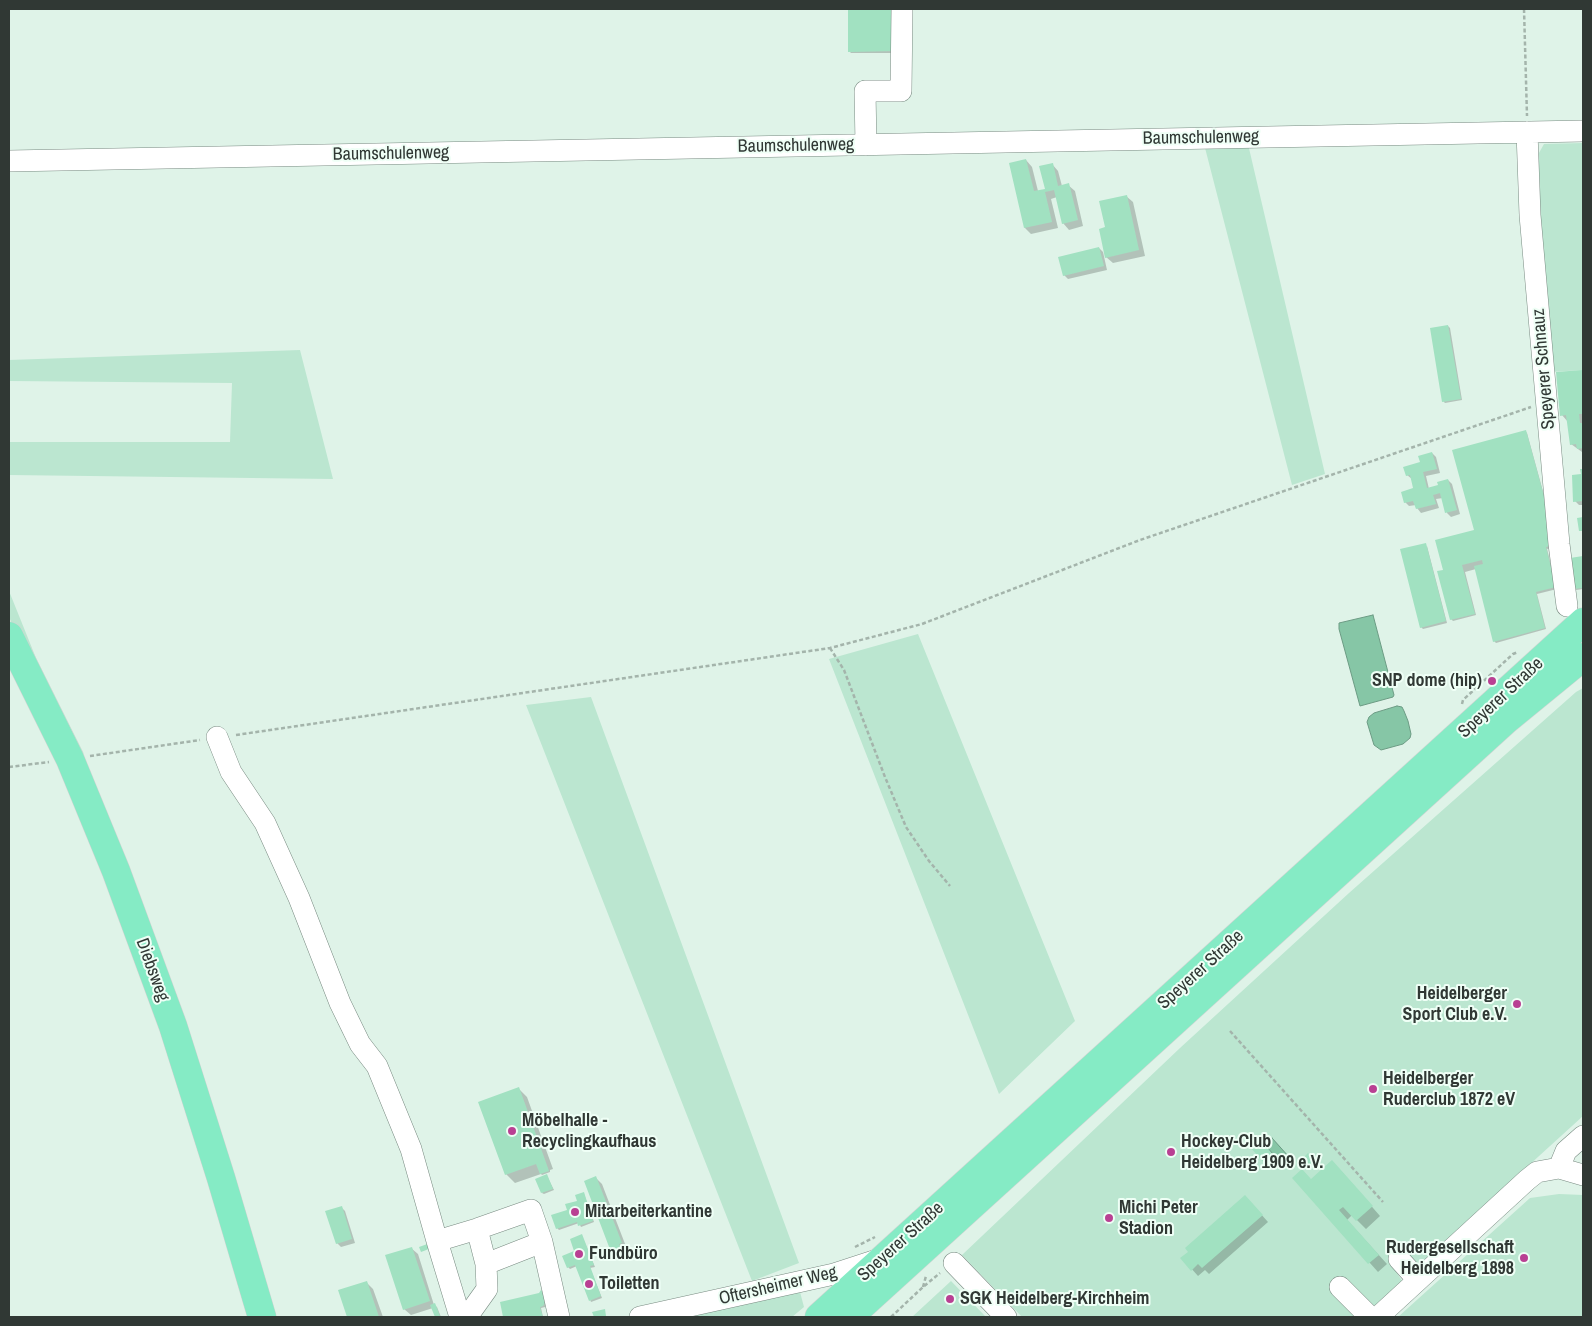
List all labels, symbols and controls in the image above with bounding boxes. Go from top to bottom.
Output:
street label: Baumschulenweg [1143,126,1259,150]
street label: Baumschulenweg [738,134,854,158]
street label: Baumschulenweg [333,142,449,166]
street label: Speyerer Schnauz [1528,308,1560,430]
street label: Speyerer Straße [1454,653,1548,743]
place label: SNP dome (hip) [1372,670,1482,692]
marker: SNP dome (hip) [1486,675,1498,687]
street label: Speyerer Straße [1154,926,1248,1014]
street label: Diebsweg [131,935,173,1005]
place label: Heidelberger Sport Club e.V. [1403,983,1507,1026]
marker: Heidelberger Sport Club e.V. [1511,998,1523,1010]
place label: Heidelberger Ruderclub 1872 eV [1383,1068,1515,1110]
marker: Heidelberger Ruderclub 1872 eV [1367,1083,1379,1095]
place label: Möbelhalle - Recyclingkaufhaus [522,1110,657,1152]
marker: Möbelhalle - Recyclingkaufhaus [506,1125,518,1137]
place label: Hockey-Club Heidelberg 1909 e.V. [1181,1131,1323,1174]
marker: Hockey-Club Heidelberg 1909 e.V. [1165,1146,1177,1158]
place label: Michi Peter Stadion [1119,1197,1198,1240]
street label: Speyerer Straße [854,1198,948,1286]
place label: Mitarbeiterkantine [585,1201,712,1223]
marker: Mitarbeiterkantine [569,1206,581,1218]
marker: Michi Peter Stadion [1103,1212,1115,1224]
place label: Rudergesellschaft Heidelberg 1898 [1386,1237,1514,1280]
place label: Fundbüro [589,1243,658,1265]
marker: Fundbüro [573,1248,585,1260]
marker: Rudergesellschaft Heidelberg 1898 [1518,1252,1530,1264]
street label: Oftersheimer Weg [717,1262,839,1310]
place label: Toiletten [599,1273,659,1295]
marker: Toiletten [583,1278,595,1290]
place label: SGK Heidelberg-Kirchheim [960,1288,1149,1310]
marker: SGK Heidelberg-Kirchheim [944,1293,956,1305]

